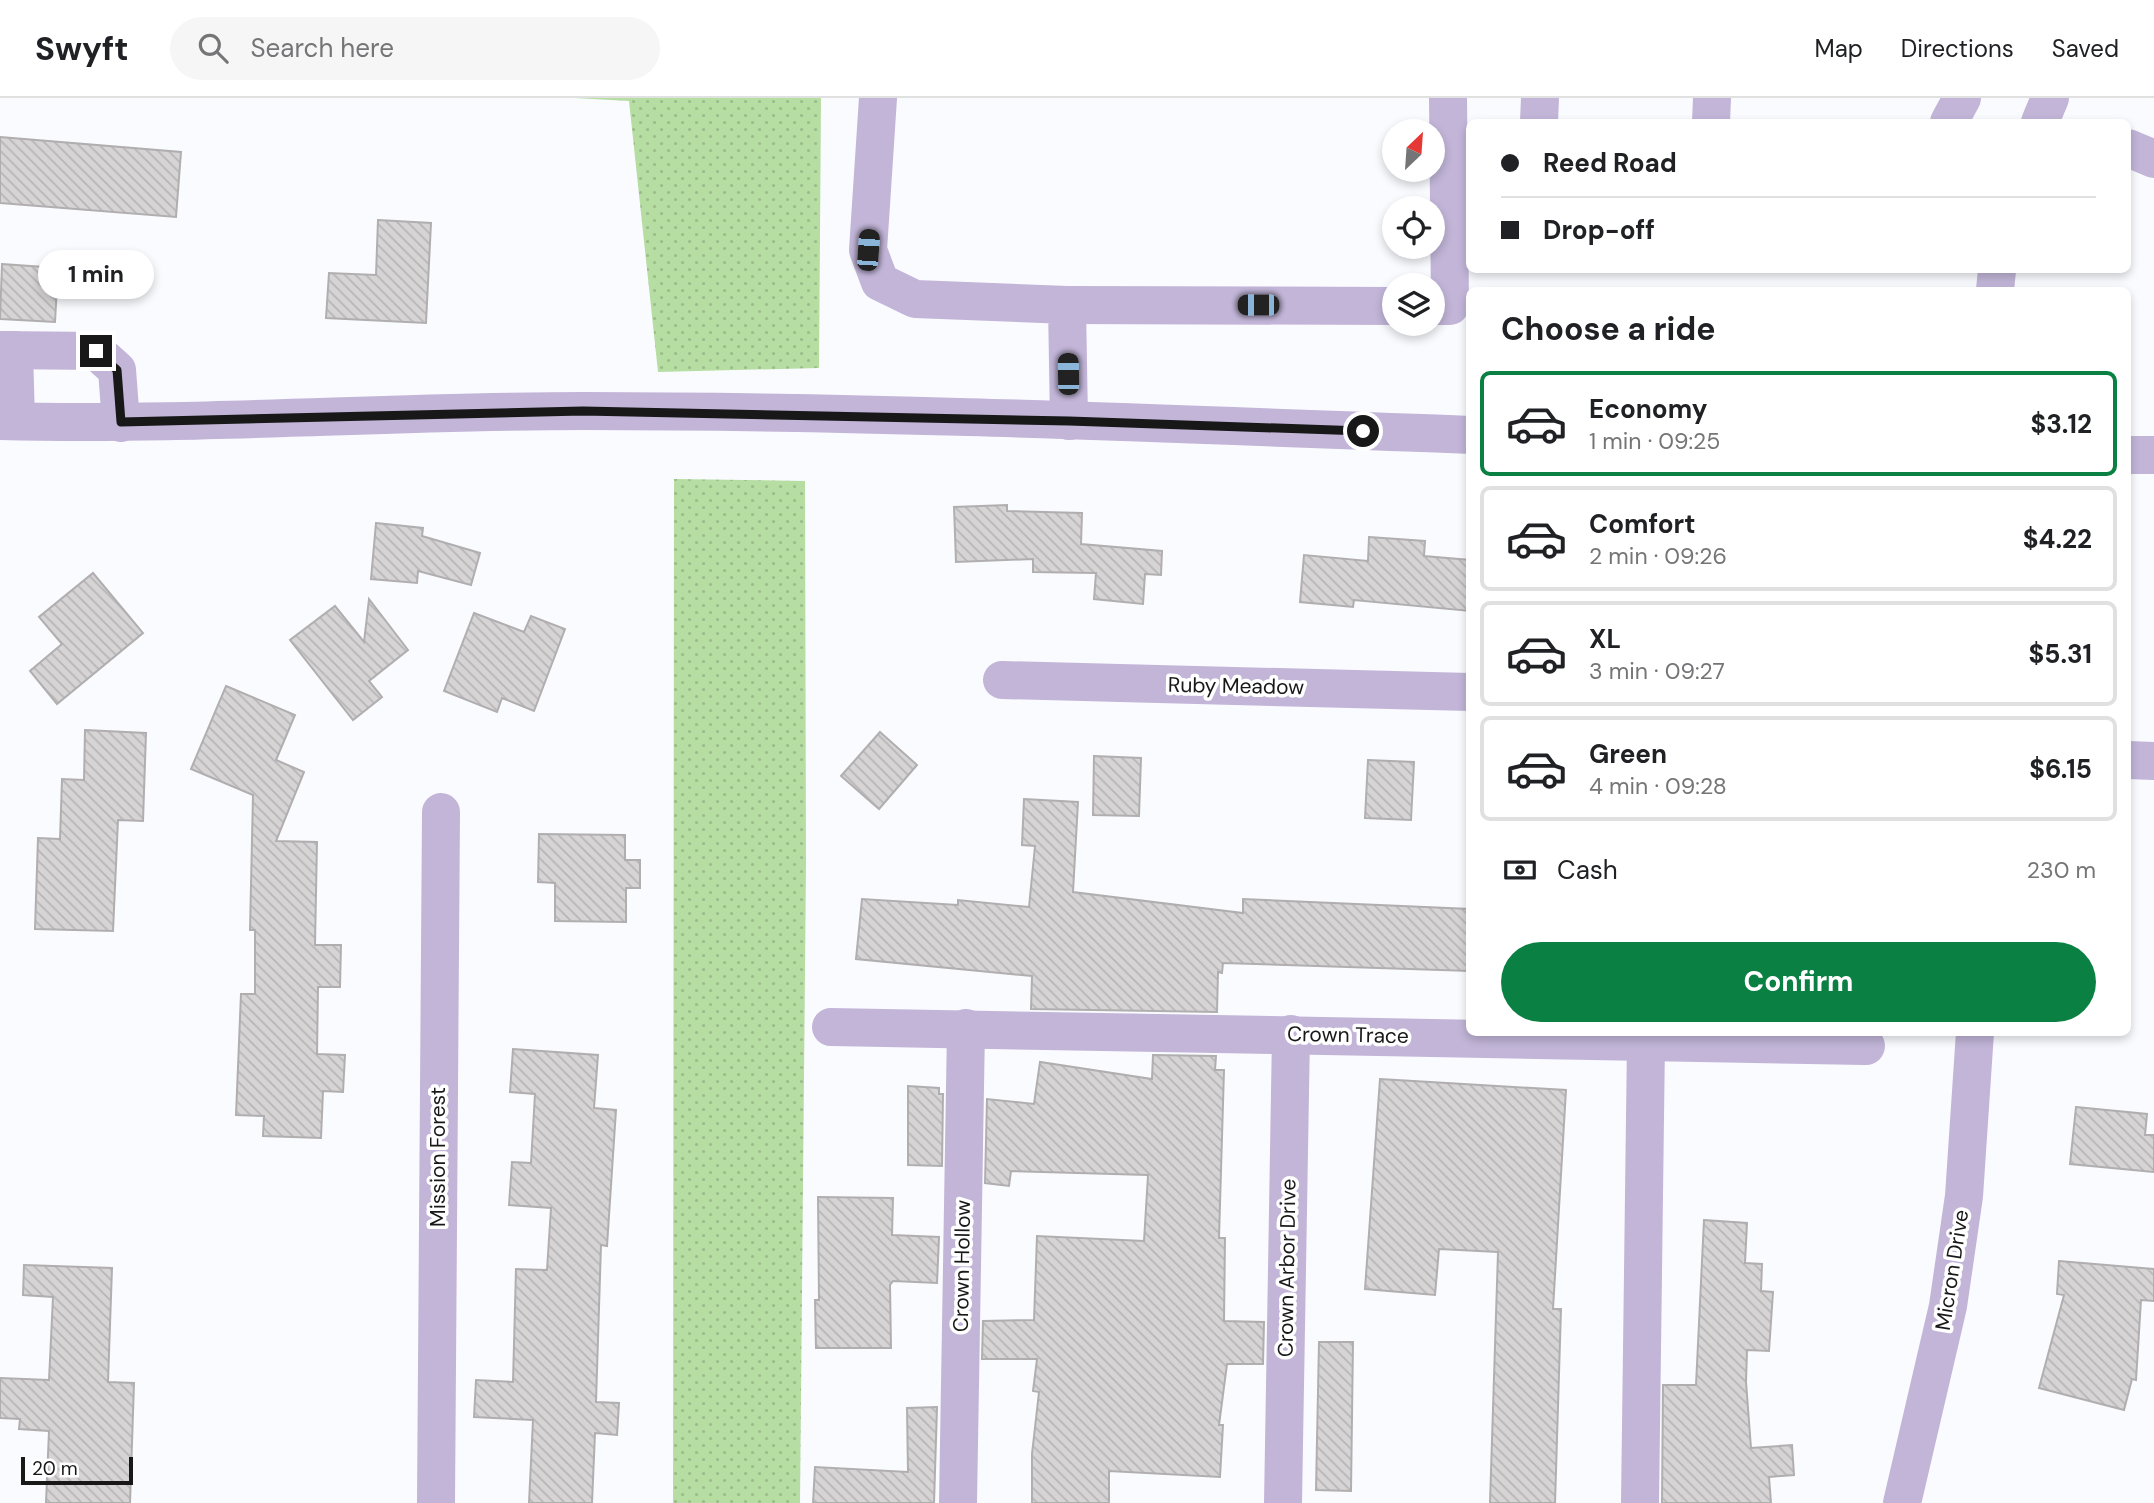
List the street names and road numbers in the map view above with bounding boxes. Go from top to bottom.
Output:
street label: Ruby Meadow [1168,671,1304,701]
street label: Crown Trace [1287,1020,1409,1050]
street label: Mission Forest [424,1087,452,1227]
street label: Crown Arbor Drive [1271,1178,1303,1358]
street label: Crown Hollow [947,1200,977,1332]
street label: Micron Drive [1929,1208,1975,1332]

